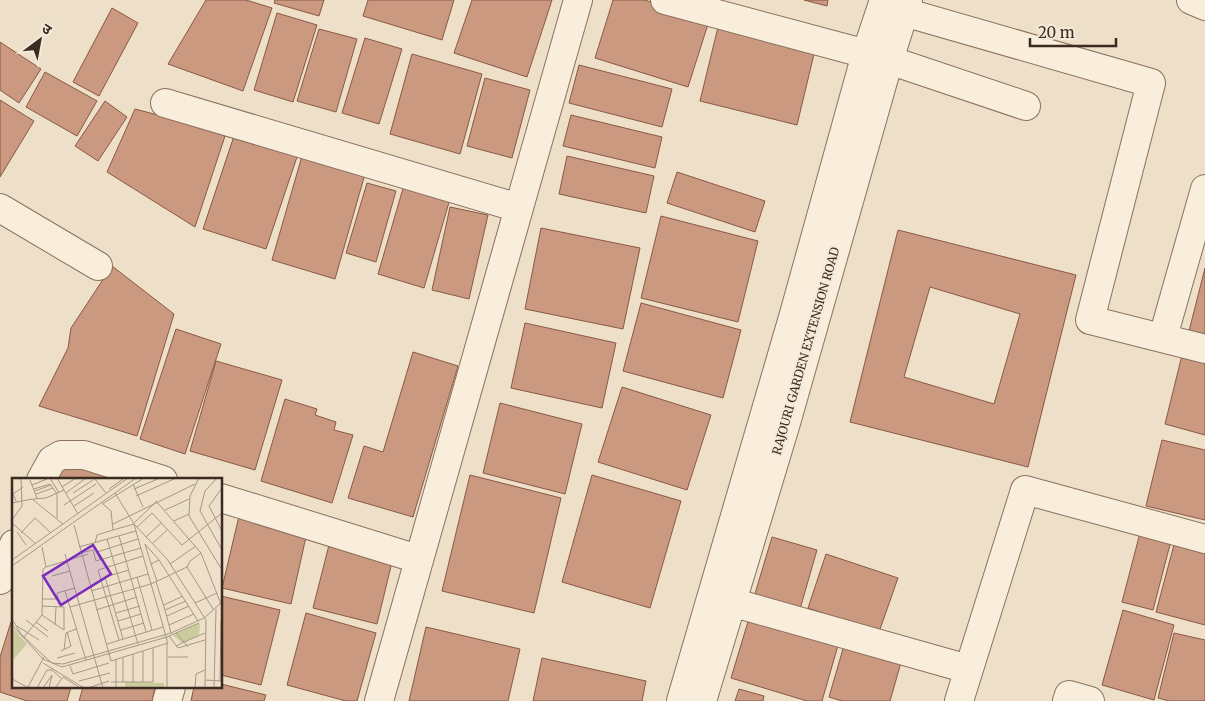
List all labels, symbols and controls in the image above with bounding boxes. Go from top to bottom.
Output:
north arrow [15,15,65,65]
scale bar [1030,15,1116,47]
text: उ [39,19,56,39]
text: 20 m [1038,23,1075,42]
street label: RAJOURI GARDEN EXTENSION ROAD [769,245,842,457]
inset map [12,478,222,688]

